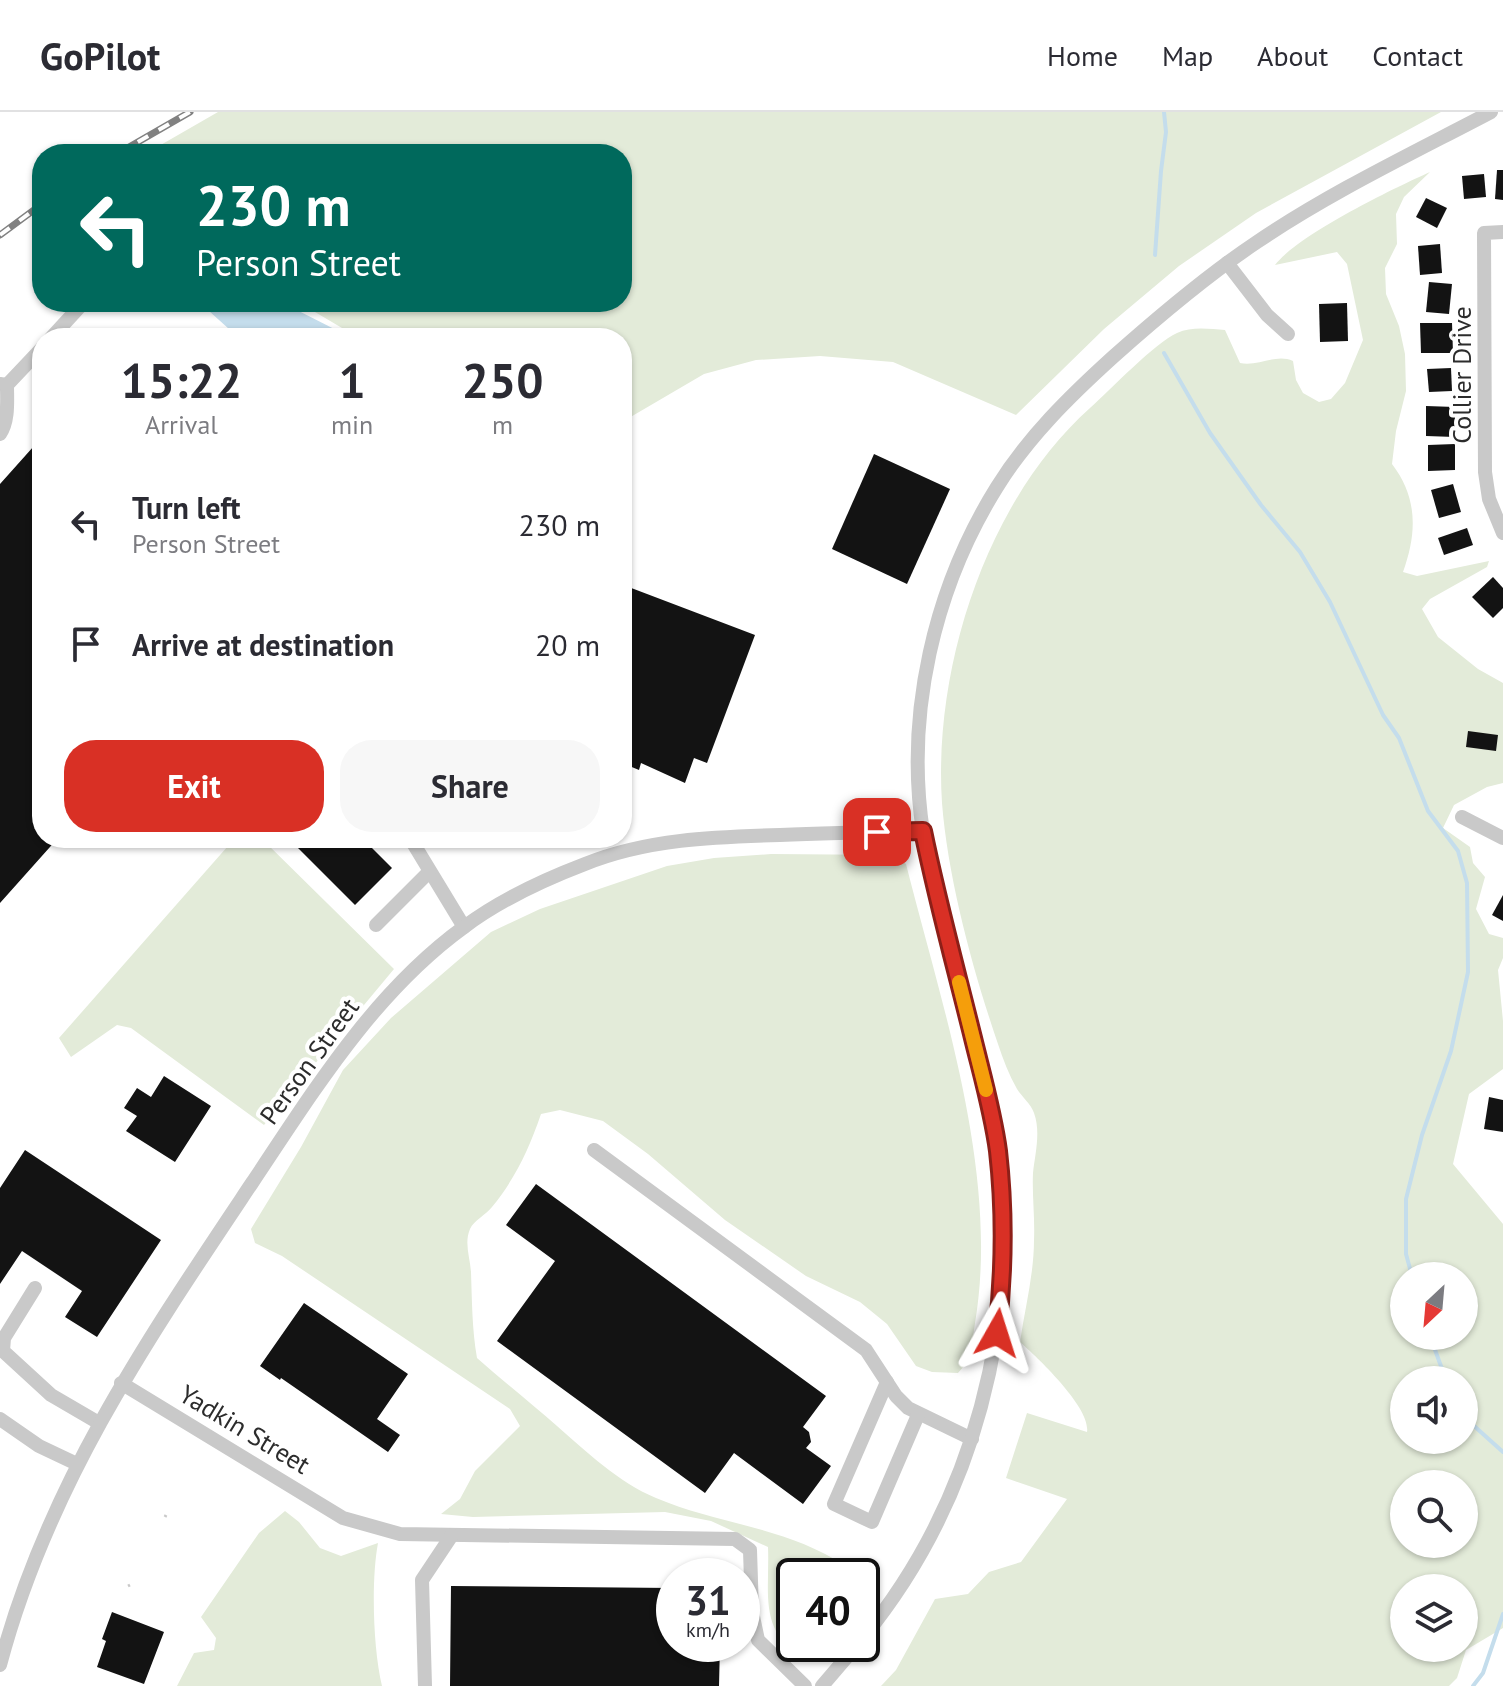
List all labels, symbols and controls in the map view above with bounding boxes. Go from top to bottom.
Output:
text: GoPilot [40,31,160,80]
text: Home [1047,37,1118,74]
text: Map [1162,37,1213,74]
text: About [1257,37,1328,74]
text: Contact [1372,37,1463,74]
text: 230 m [196,169,351,241]
icon: left [64,176,168,280]
text: Person Street [196,239,401,286]
street label: Collier Drive [1445,306,1478,444]
text: 15:22 [121,349,242,411]
text: 1 [338,349,366,411]
text: 250 [462,349,543,411]
text: Arrival [145,408,218,441]
text: min [331,408,373,441]
text: m [492,408,513,441]
text: Turn left [132,488,240,527]
icon: left [64,502,108,546]
text: 230 m [519,505,600,544]
text: Person Street [132,527,280,560]
icon: arrive [64,622,108,666]
text: Arrive at destination [132,625,394,664]
text: 20 m [535,625,600,664]
button: Exit [64,740,324,832]
button: Share [340,740,600,832]
pin [843,798,911,866]
icon: arrive [855,810,899,854]
street label: Person Street [252,991,366,1131]
north arrow [1390,1262,1478,1350]
map controls [1390,1262,1478,1662]
position arrow [955,1291,1039,1375]
button: sound [1390,1366,1478,1454]
street label: Yadkin Street [174,1377,316,1481]
button: search [1390,1470,1478,1558]
speed limit sign: 40 [776,1558,880,1662]
text: 31 [685,1574,731,1626]
button: layers [1390,1574,1478,1662]
text: km/h [686,1617,730,1643]

